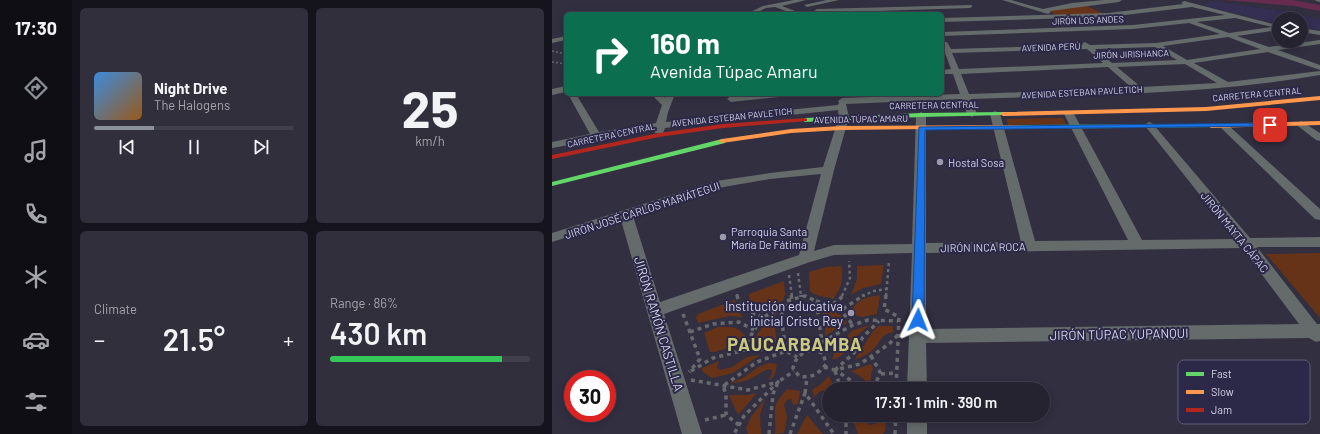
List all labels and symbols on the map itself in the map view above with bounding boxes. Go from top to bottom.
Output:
street label: JIRÓN LOS ANDES [1052,13,1124,27]
street label: AVENIDA PERÚ [1021,40,1081,54]
street label: JIRÓN JIRISHANCA [1093,47,1169,61]
street label: AVENIDA ESTEBAN PAVLETICH [1021,83,1143,101]
street label: CARRETERA CENTRAL [1212,85,1302,103]
street label: CARRETERA CENTRAL [889,99,979,111]
street label: AVENIDA ESTEBAN PAVLETICH [671,105,793,129]
pin [1253,108,1287,142]
street label: AVENIDA TÚPAC AMARU [814,113,908,125]
street label: CARRETERA CENTRAL [566,120,656,150]
place label: Hostal Sosa [948,156,1004,169]
marker: Hostal Sosa [935,157,945,167]
street label: JIRÓN JOSÉ CARLOS MARIÁTEGUI [563,179,721,241]
street label: JIRÓN MAYTA CÁPAC [1199,189,1271,275]
place label: Parroquia Santa María De Fátima [731,225,807,251]
marker: Parroquia Santa María De Fátima [718,232,728,242]
street label: JIRÓN INCA ROCA [940,240,1026,254]
street label: JIRÓN RAMÓN CASTILLA [631,255,687,393]
place label: Institución educativa inicial Cristo Rey [725,298,843,329]
position arrow [897,299,939,341]
marker: Institución educativa inicial Cristo Rey [846,308,856,318]
street label: JIRÓN TÚPAC YUPANQUI [1049,325,1189,343]
district label: PAUCARBAMBA [727,333,863,355]
legend [1178,360,1310,424]
text: Fast [1211,367,1232,380]
speed limit sign: 30 [564,370,616,422]
text: Slow [1211,385,1234,398]
text: Jam [1211,403,1232,416]

